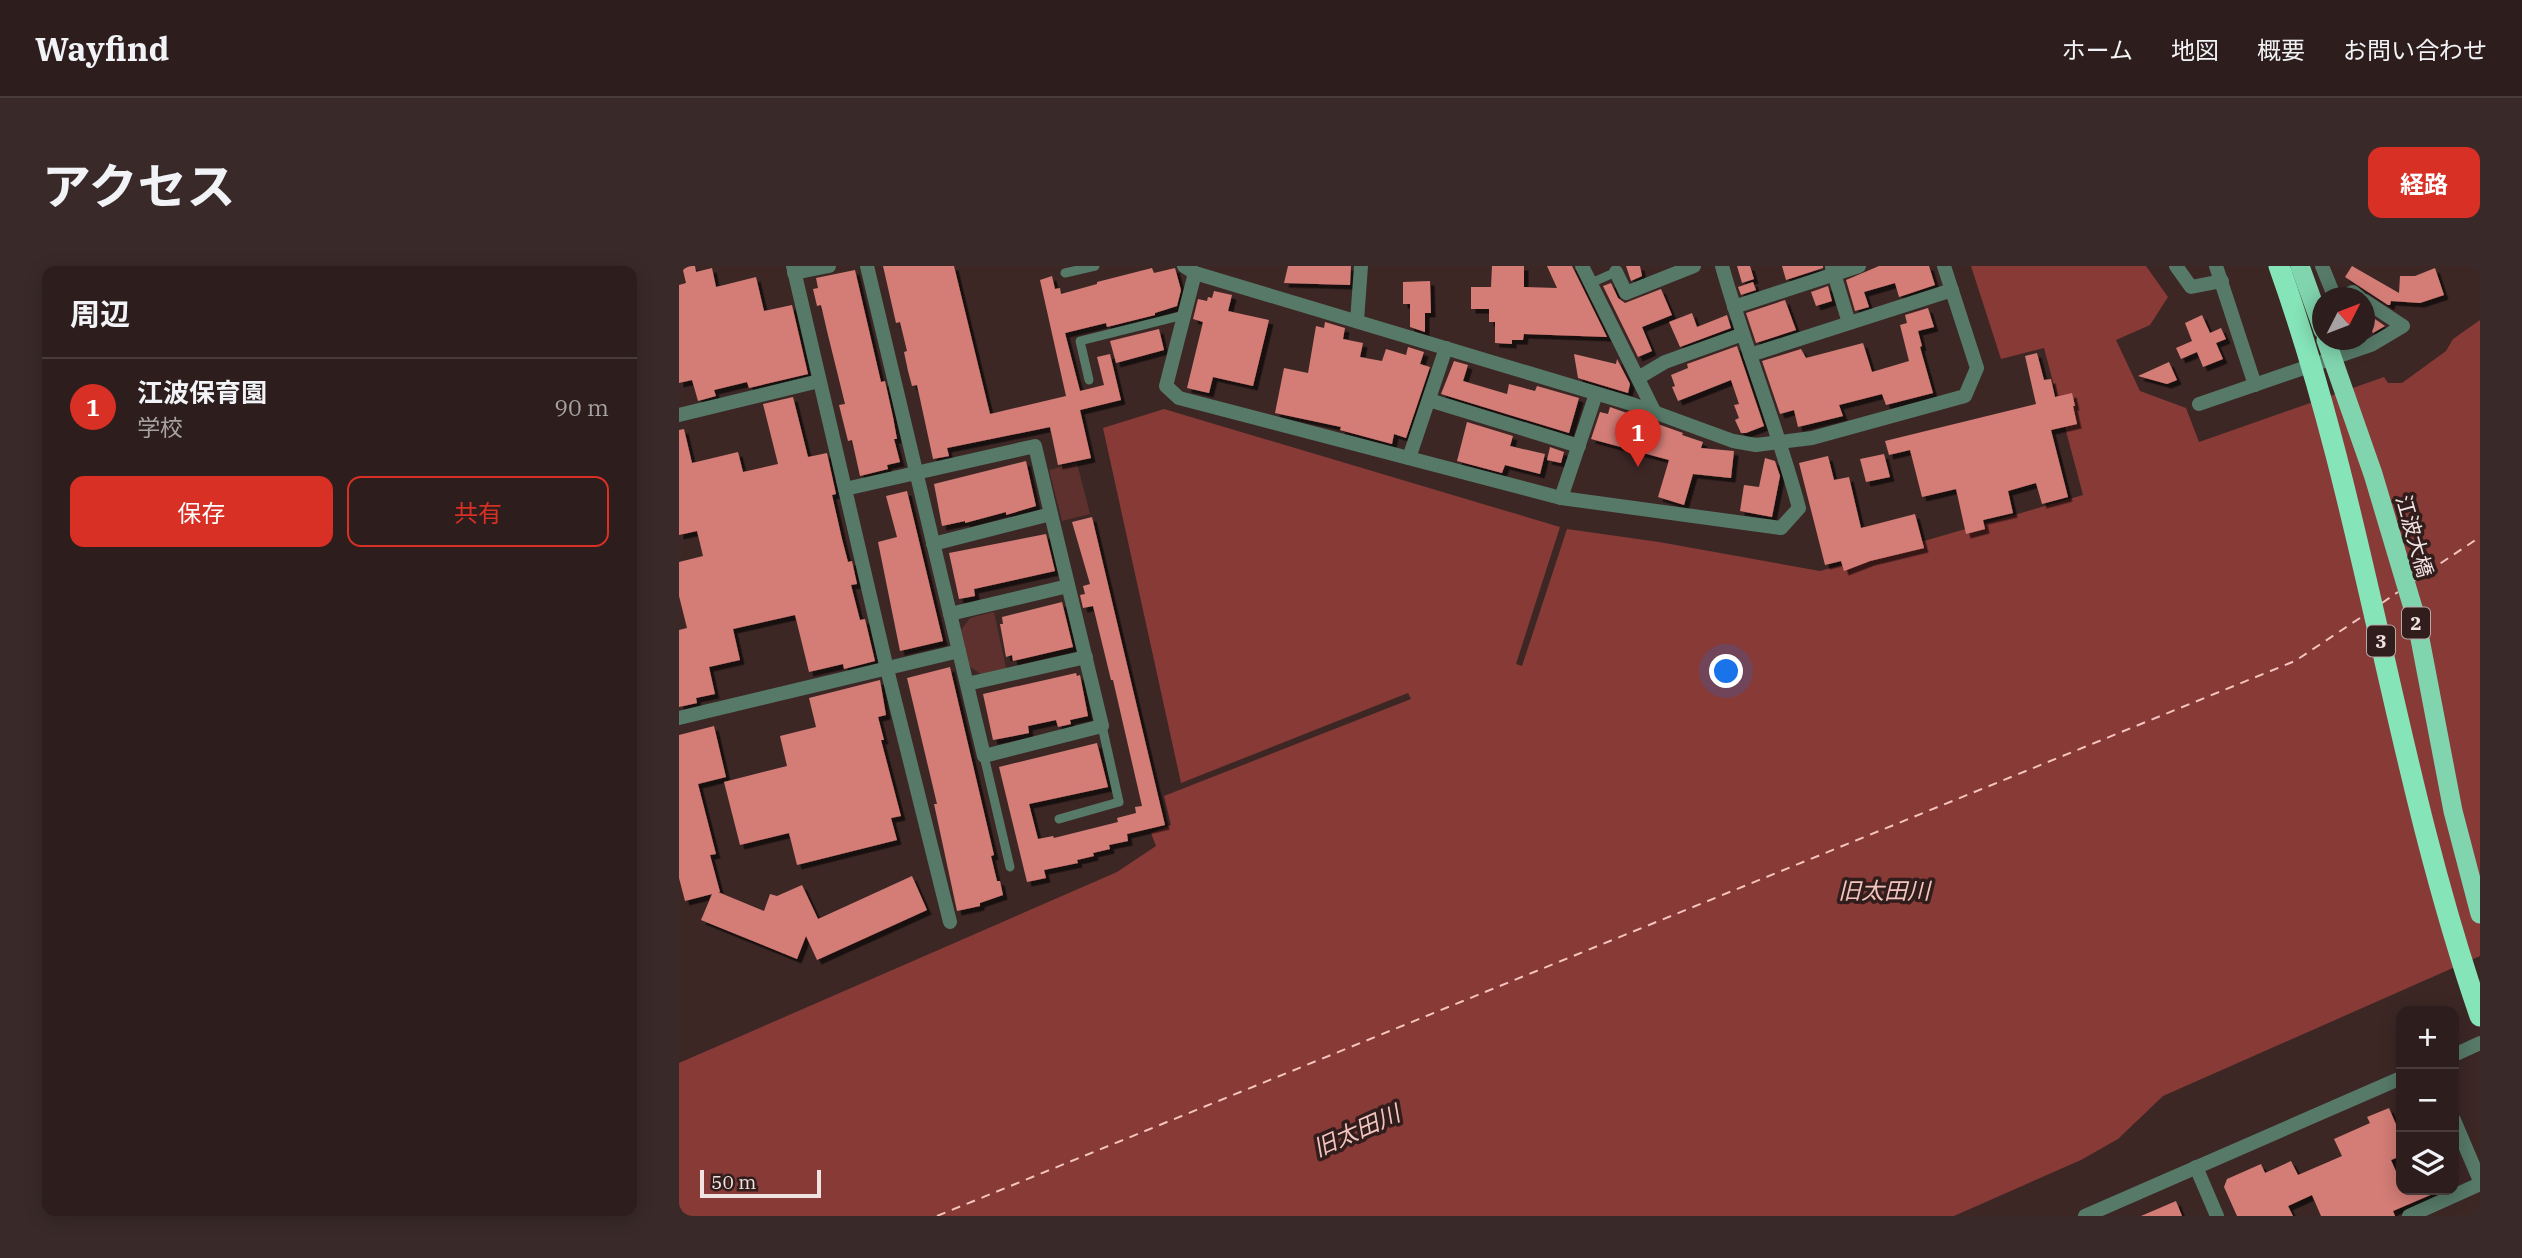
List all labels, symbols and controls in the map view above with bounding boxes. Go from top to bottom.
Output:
text: Wayfind [35,27,169,70]
text: ホーム [2062,34,2133,66]
text: 地図 [2171,34,2219,66]
text: 概要 [2257,34,2305,66]
text: お問い合わせ [2343,34,2487,66]
button: 経路 [2368,147,2480,218]
text: アクセス [42,154,236,217]
north arrow [2312,287,2375,350]
text: 周辺 [70,294,130,333]
text: 江波保育園 [137,375,267,409]
text: 1 [86,392,100,422]
text: 90 m [554,392,609,422]
pin: 1 [1615,409,1661,467]
text: 学校 [137,412,183,442]
button: 保存 [70,476,333,547]
button: 共有 [347,476,609,547]
street label: 江波大橋 [2390,492,2440,580]
road number: 2 [2402,608,2430,638]
road number: 3 [2367,626,2395,656]
your location [1709,654,1743,688]
water label: 旧太田川 [1838,875,1933,905]
map controls [2396,1006,2459,1195]
button: + [2396,1006,2459,1069]
button: − [2396,1069,2459,1132]
water label: 旧太田川 [1308,1096,1407,1162]
button: layers [2396,1132,2459,1195]
scale bar [700,1167,821,1199]
text: 50 m [711,1170,756,1194]

